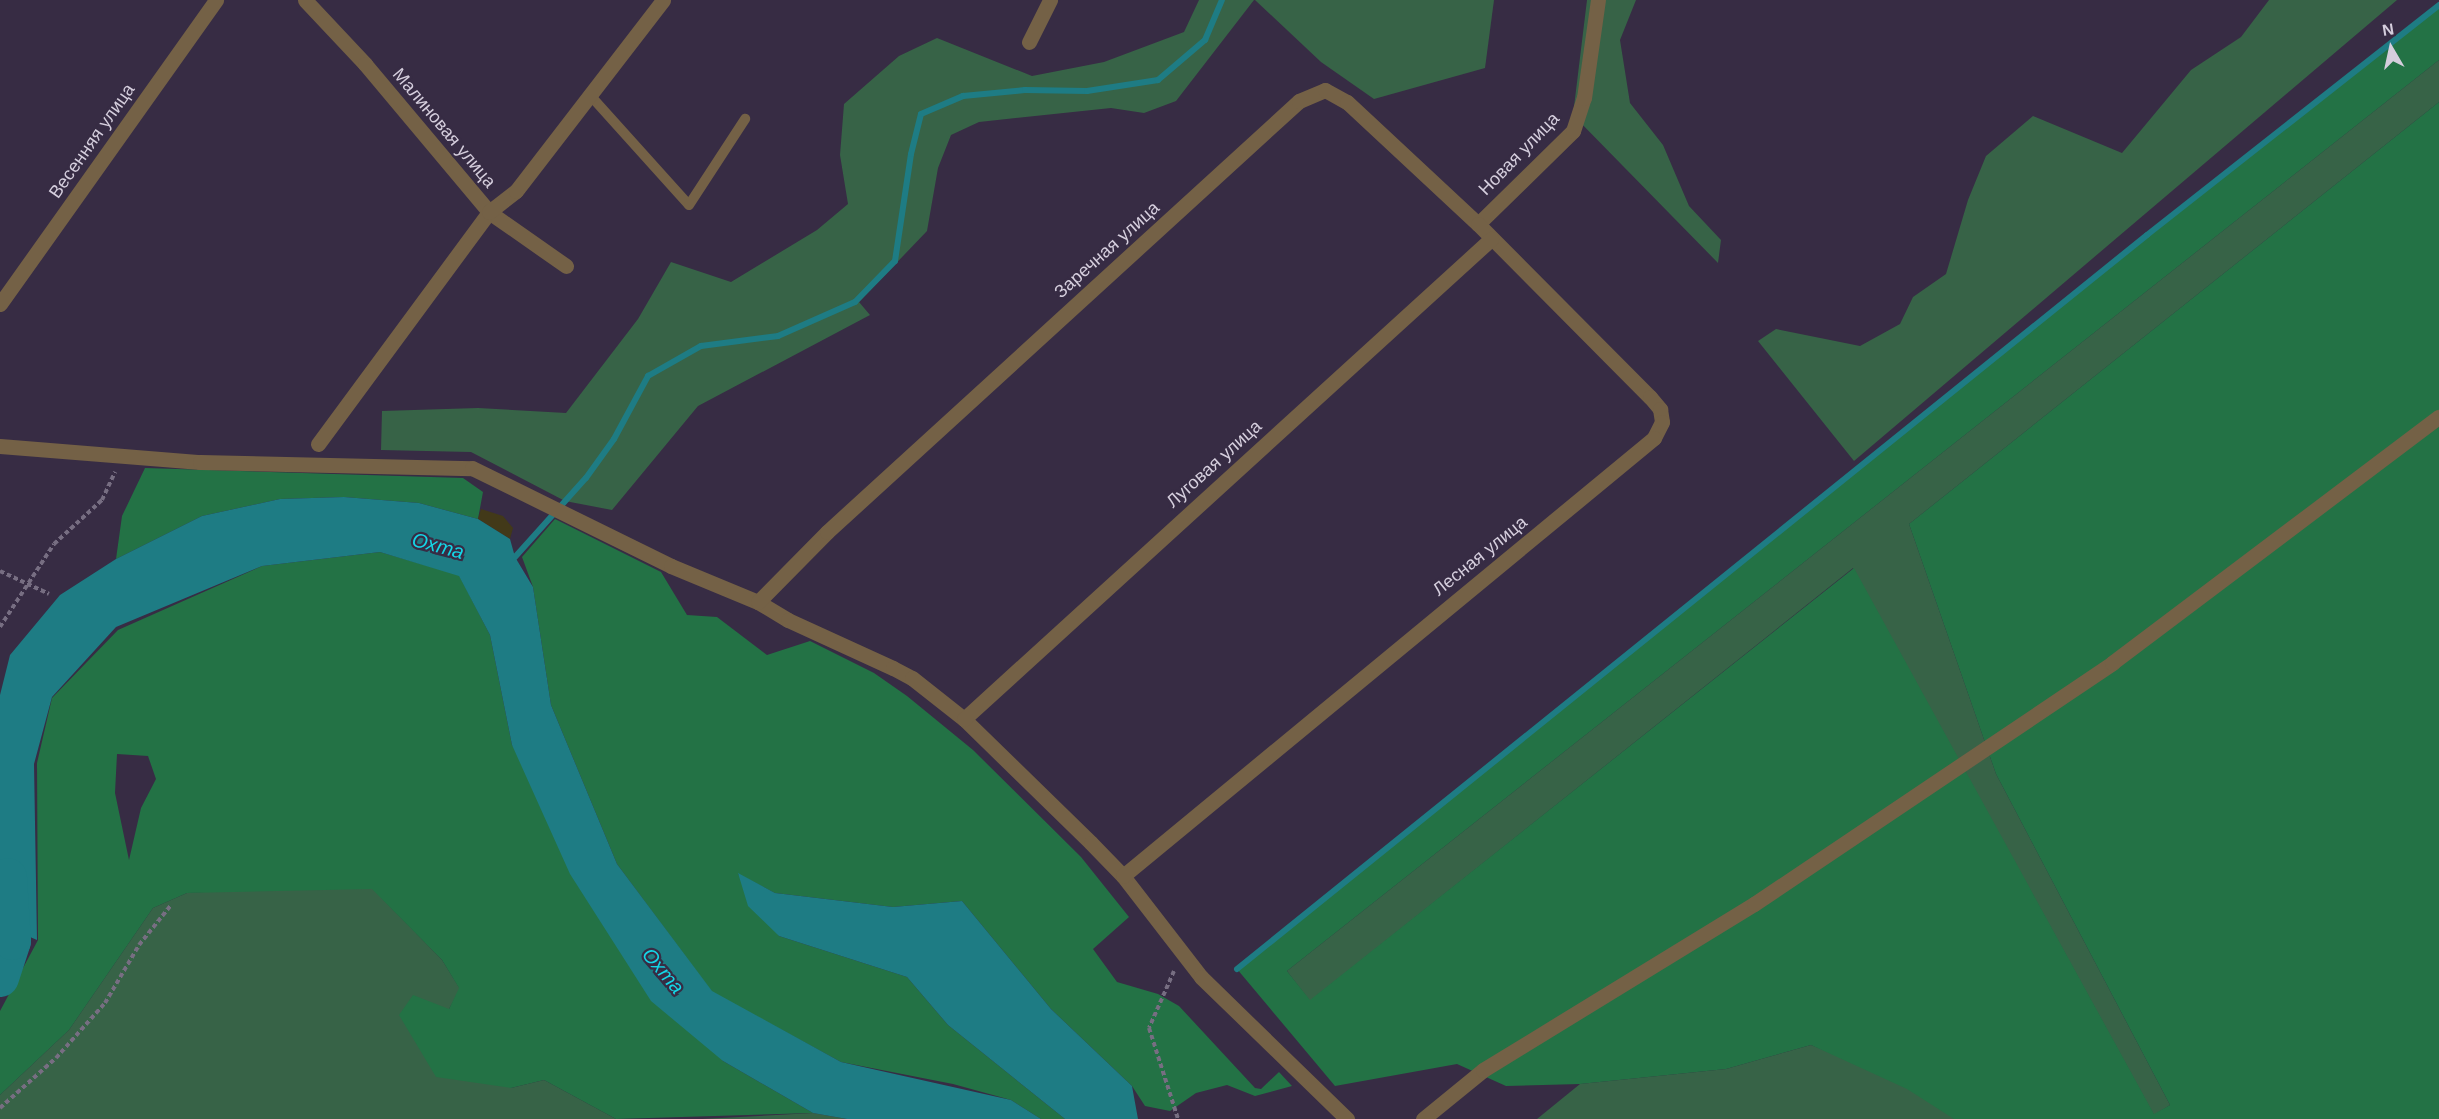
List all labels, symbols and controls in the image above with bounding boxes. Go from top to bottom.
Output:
north arrow [2361,18,2421,78]
text: N [2381,20,2395,39]
street label: Малиновая улица [388,64,500,192]
street label: Весенняя улица [44,80,140,202]
street label: Новая улица [1474,108,1564,200]
street label: Заречная улица [1050,197,1164,303]
street label: Луговая улица [1162,416,1266,512]
street label: Лесная улица [1429,511,1531,601]
water label: Охта [409,528,467,564]
water label: Охта [637,943,689,999]

